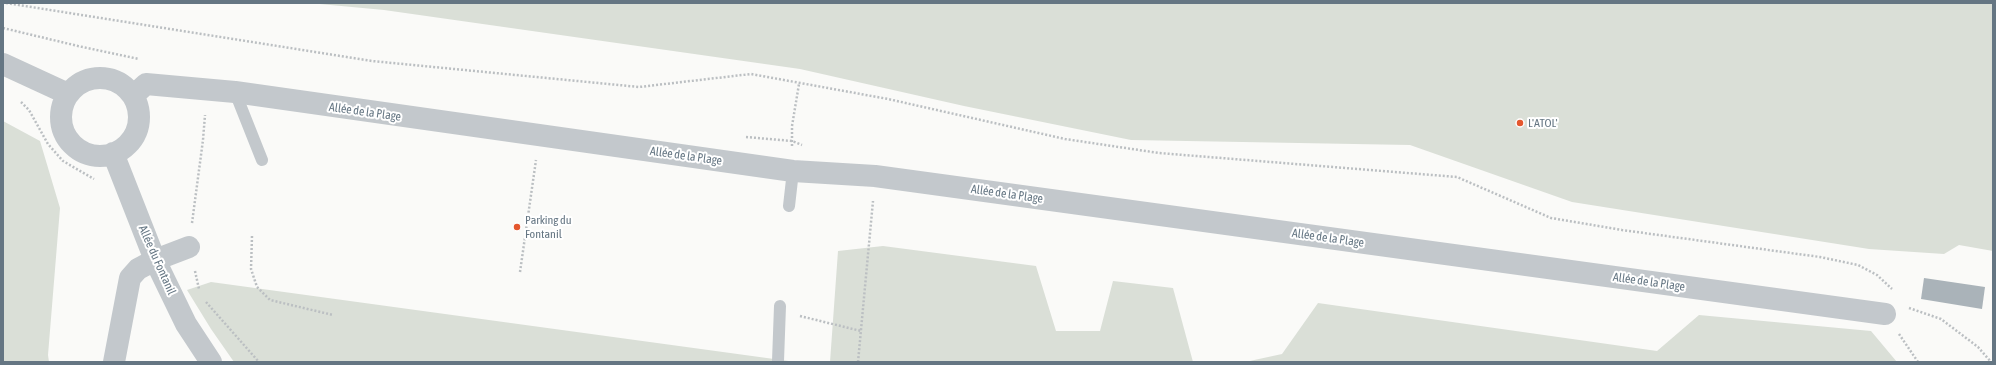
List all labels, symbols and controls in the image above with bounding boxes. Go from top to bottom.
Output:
street label: Allée de la Plage [328,100,402,124]
place label: L'ATOL' [1528,116,1557,130]
marker: L'ATOL' [1515,118,1525,128]
street label: Allée de la Plage [649,144,723,168]
street label: Allée de la Plage [970,182,1044,206]
place label: Parking du Fontanil [525,213,572,241]
marker: Parking du Fontanil [512,222,522,232]
street label: Allée du Fontanil [135,223,179,297]
street label: Allée de la Plage [1291,226,1365,250]
street label: Allée de la Plage [1612,270,1686,294]

